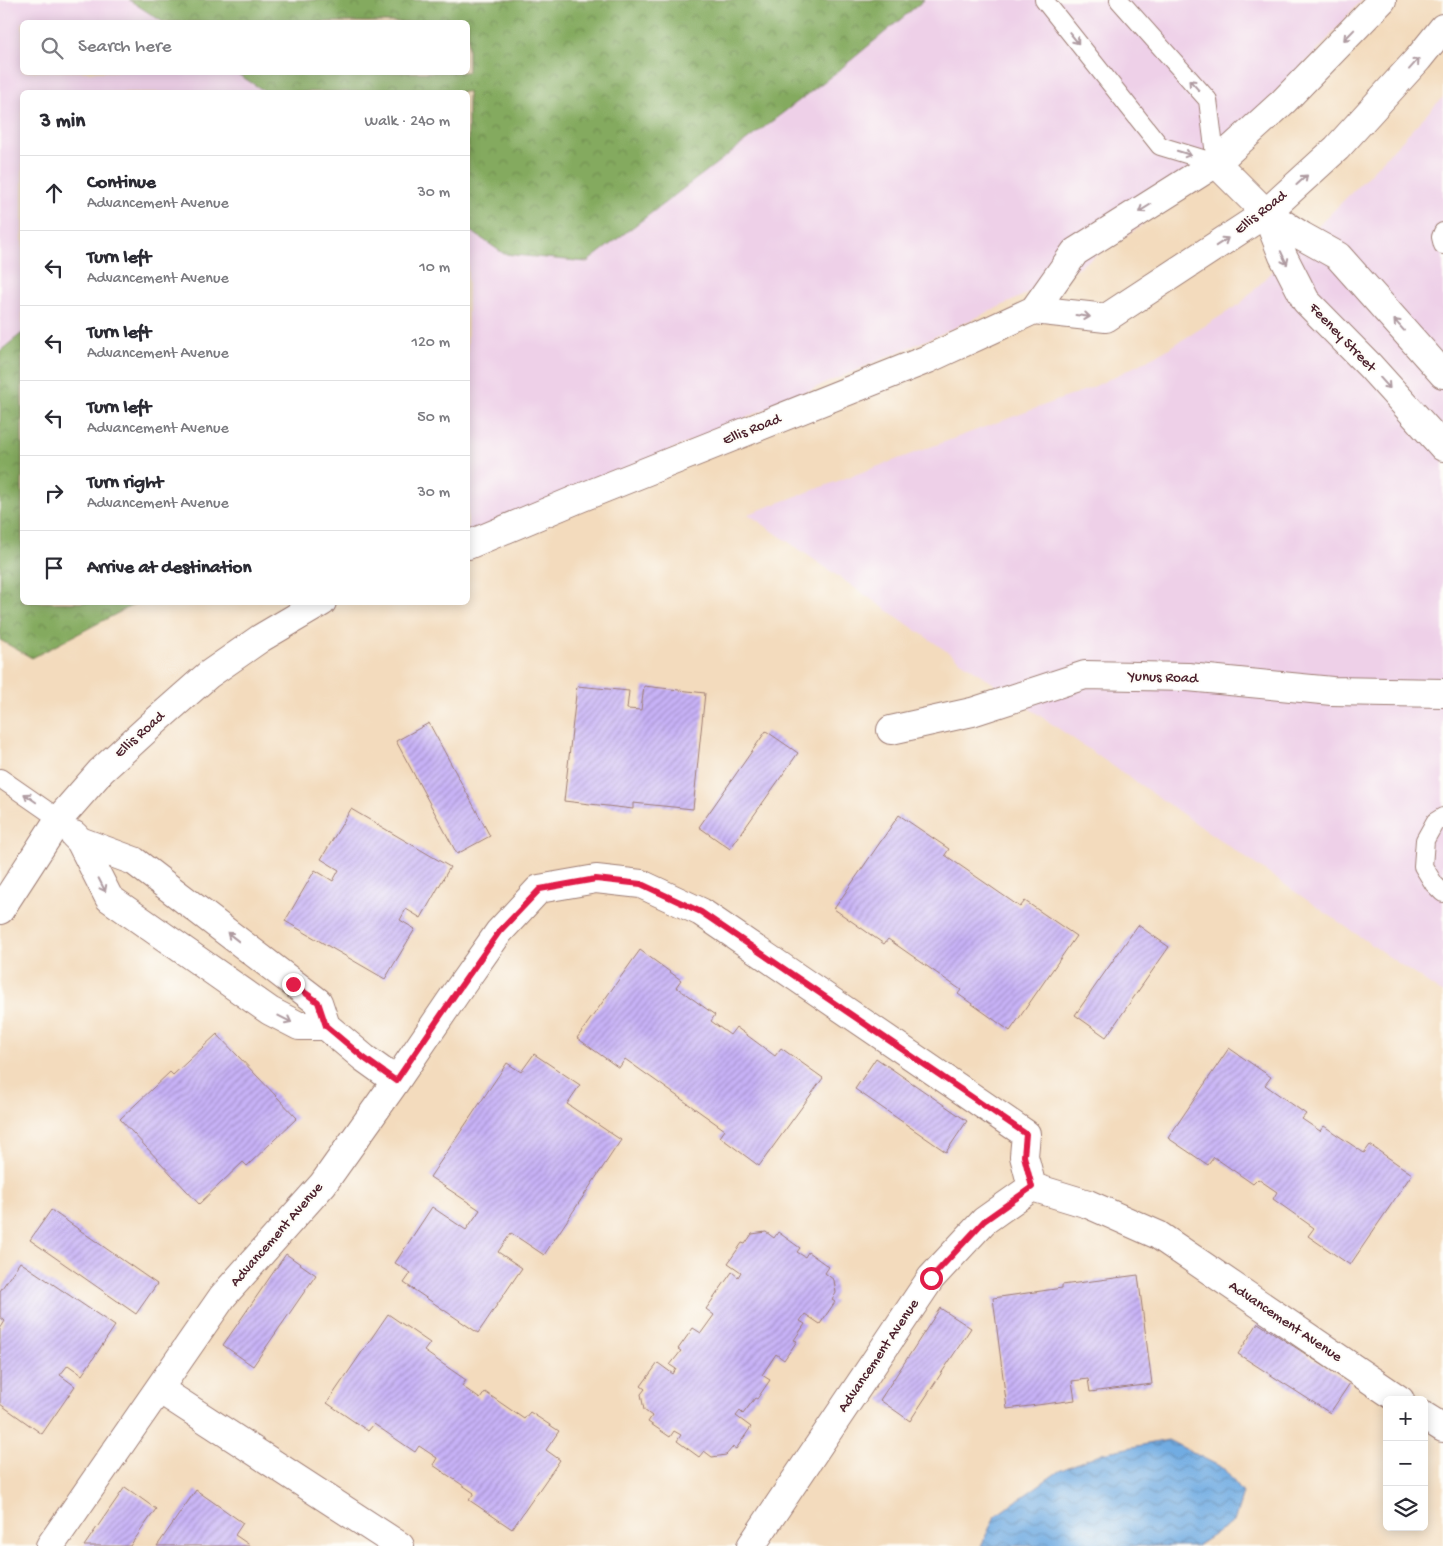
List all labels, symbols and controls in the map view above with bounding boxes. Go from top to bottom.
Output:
search box [20,20,470,75]
one-way arrow [1342,29,1355,41]
one-way arrow [1069,31,1080,44]
icon: search [38,34,66,62]
text: Search here [78,36,172,59]
one-way arrow [1408,57,1420,70]
one-way arrow [1188,78,1200,91]
text: 3 min [40,110,85,135]
text: Walk · 240 m [365,113,450,132]
one-way arrow [1175,148,1191,158]
text: Continue [87,172,156,195]
one-way arrow [1295,174,1308,186]
icon: ahead [40,179,68,207]
text: 30 m [417,184,450,203]
street label: Ellis Road [1231,186,1292,239]
text: Advancement Avenue [87,195,229,214]
one-way arrow [1139,203,1153,213]
one-way arrow [1215,237,1229,247]
text: Turn left [87,247,151,270]
one-way arrow [1280,250,1290,265]
icon: left [40,254,68,282]
text: 10 m [419,259,450,278]
text: Advancement Avenue [87,270,229,289]
street label: Feeney Street [1304,299,1381,378]
one-way arrow [1074,311,1090,321]
one-way arrow [1393,318,1405,331]
text: Turn left [87,322,151,345]
icon: left [40,329,68,357]
text: 120 m [411,334,450,353]
text: Advancement Avenue [87,345,229,364]
one-way arrow [1380,377,1391,390]
text: Turn left [87,397,151,420]
icon: left [40,404,68,432]
text: 50 m [417,409,450,428]
street label: Ellis Road [720,410,785,450]
text: Advancement Avenue [87,420,229,439]
text: Turn right [87,472,163,495]
icon: right [40,479,68,507]
text: 30 m [417,484,450,503]
text: Advancement Avenue [87,495,229,514]
icon: arrive [40,554,68,582]
text: Arrive at destination [87,557,251,580]
street label: Yunus Road [1126,668,1200,688]
street label: Ellis Road [111,707,170,762]
one-way arrow [23,793,37,803]
one-way arrow [98,877,107,892]
one-way arrow [226,932,240,942]
route end [282,973,305,996]
one-way arrow [278,1014,293,1024]
street label: Advancement Avenue [227,1179,328,1291]
route start [920,1267,943,1290]
street label: Advancement Avenue [1225,1277,1345,1367]
street label: Advancement Avenue [834,1296,924,1416]
map controls [1383,1396,1428,1531]
button: + [1383,1396,1428,1441]
button: − [1383,1441,1428,1486]
button: layers [1383,1486,1428,1531]

